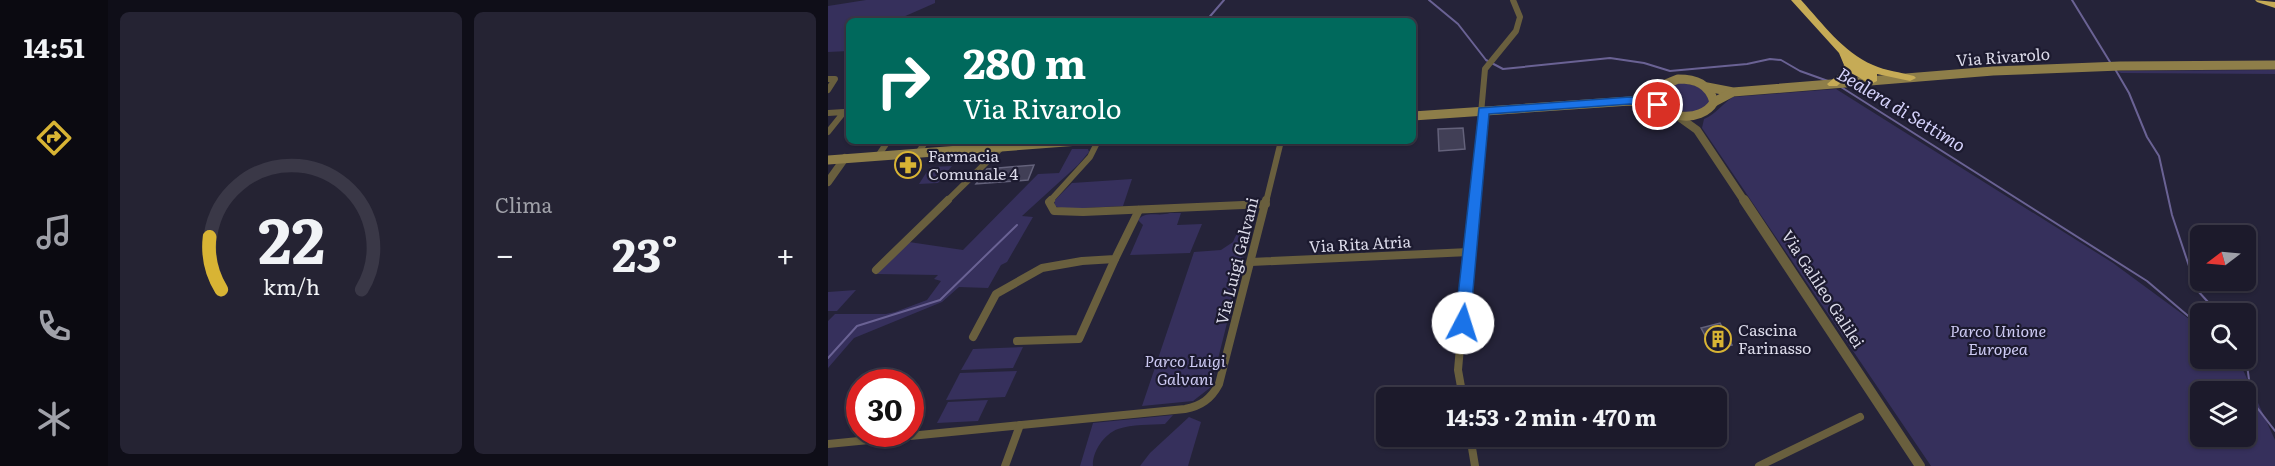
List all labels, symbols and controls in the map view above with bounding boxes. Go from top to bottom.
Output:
text: 14:51 [23,26,85,66]
text: 280 m [963,30,1086,92]
street label: Via Rivarolo [1955,41,2051,71]
icon: right [864,42,942,120]
water label: Bealera di Settimo [1832,60,1971,158]
pin [1632,79,1683,130]
text: Via Rivarolo [963,87,1122,127]
icon: arrive [1641,88,1674,121]
icon: directions [33,117,75,159]
place label: Farmacia Comunale 4 [928,143,1019,185]
pharmacy icon: Farmacia Comunale 4 [893,150,923,180]
text: Clima [495,189,552,219]
text: 22 [257,191,325,283]
street label: Via Luigi Galvani [1209,194,1263,327]
icon: music [33,211,75,253]
text: 23° [612,219,678,286]
street label: Via Galileo Galilei [1777,225,1871,352]
north arrow [2190,225,2256,291]
map controls [2190,225,2256,447]
text: − [495,228,514,277]
text: + [776,228,795,277]
street label: Via Rita Atria [1308,228,1412,258]
text: km/h [262,270,320,302]
position arrow [1431,291,1495,355]
button: search [2190,303,2256,369]
icon: phone [33,305,75,347]
place label: Cascina Farinasso [1738,317,1811,359]
park label: Parco Unione Europea [1950,318,2046,360]
building icon: Cascina Farinasso [1703,324,1733,354]
park label: Parco Luigi Galvani [1144,348,1226,390]
speed limit sign: 30 [846,369,924,447]
button: layers [2190,381,2256,447]
icon: climate [33,398,75,440]
text: 14:53 · 2 min · 470 m [1446,400,1657,433]

